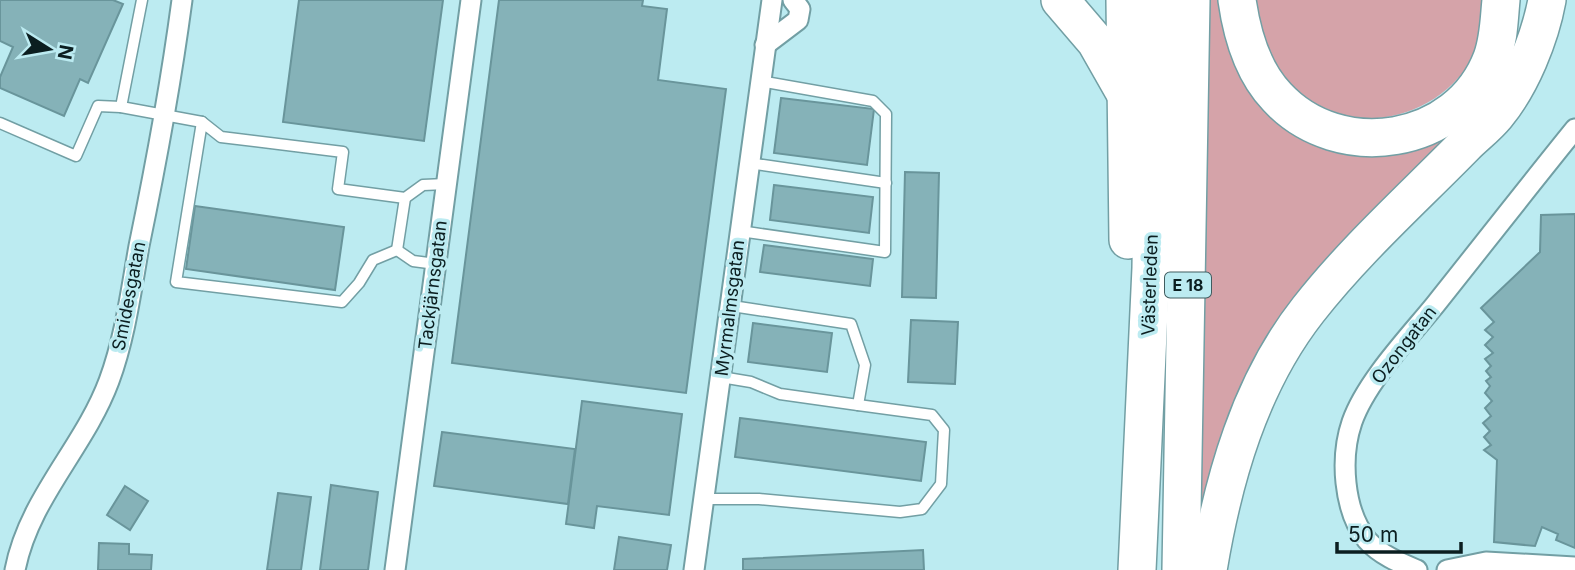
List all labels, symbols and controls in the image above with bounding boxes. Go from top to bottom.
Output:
north arrow [14,14,84,84]
text: N [53,43,78,61]
street label: Tackjärnsgatan [414,219,451,351]
street label: Västerleden [1137,234,1162,336]
street label: Myrmalmsgatan [711,239,748,377]
street label: Smidesgatan [108,240,149,352]
road number: E 18 [1165,272,1211,298]
street label: Ozongatan [1367,302,1440,388]
scale bar [1337,510,1461,554]
text: 50 m [1348,522,1398,547]

